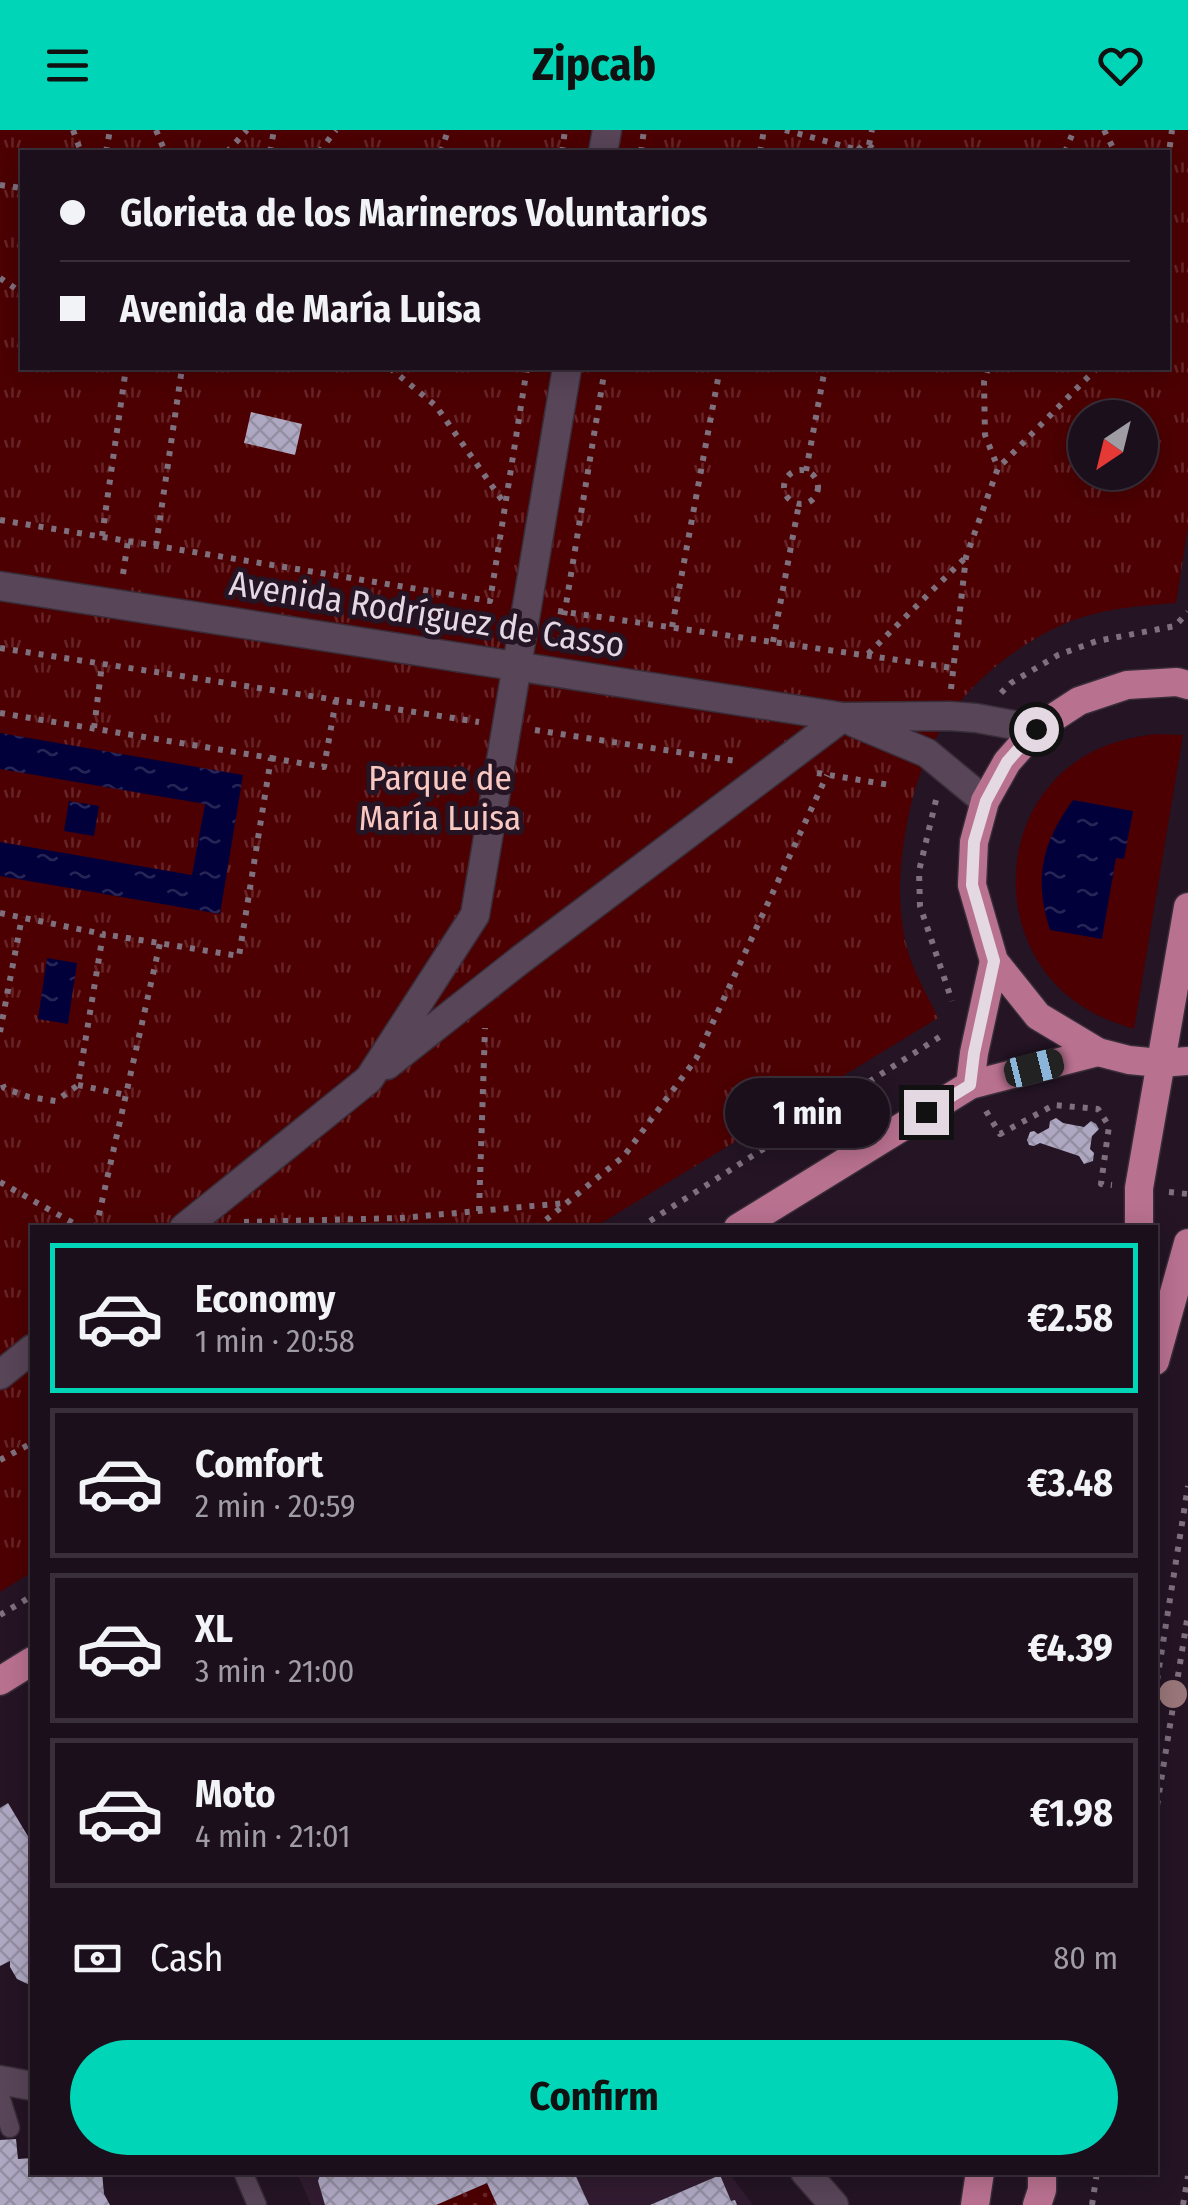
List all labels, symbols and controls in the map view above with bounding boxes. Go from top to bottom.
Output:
icon: menu [40,38,95,93]
text: Zipcab [532,38,656,92]
icon: heart [1093,38,1148,93]
text: Glorieta de los Marineros Voluntarios [120,190,707,236]
text: Avenida de María Luisa [120,286,481,332]
north arrow [1068,400,1158,490]
map controls [1068,400,1158,490]
street label: Avenida Rodríguez de Casso [226,562,628,666]
route start [1014,707,1059,752]
park label: Parque de María Luisa [359,757,521,839]
car [1001,1046,1067,1090]
callout: 1 min [726,1077,891,1147]
route end [904,1090,949,1135]
text: 1 min [773,1094,842,1132]
icon: car [75,1273,165,1363]
text: Economy [195,1276,335,1322]
text: €2.58 [1028,1295,1113,1341]
text: 1 min · 20:58 [195,1322,355,1360]
icon: car [75,1438,165,1528]
text: Comfort [195,1441,323,1487]
text: €3.48 [1027,1460,1113,1506]
text: 2 min · 20:59 [195,1487,355,1525]
icon: car [75,1603,165,1693]
text: XL [195,1606,233,1652]
text: €4.39 [1028,1625,1113,1671]
text: 3 min · 21:00 [195,1652,354,1690]
icon: car [75,1768,165,1858]
text: Moto [195,1771,276,1817]
text: €1.98 [1030,1790,1113,1836]
text: 4 min · 21:01 [195,1817,350,1855]
icon: cash [70,1931,125,1986]
text: Cash [150,1935,224,1981]
text: 80 m [1053,1939,1118,1977]
button: Confirm [70,2040,1118,2155]

